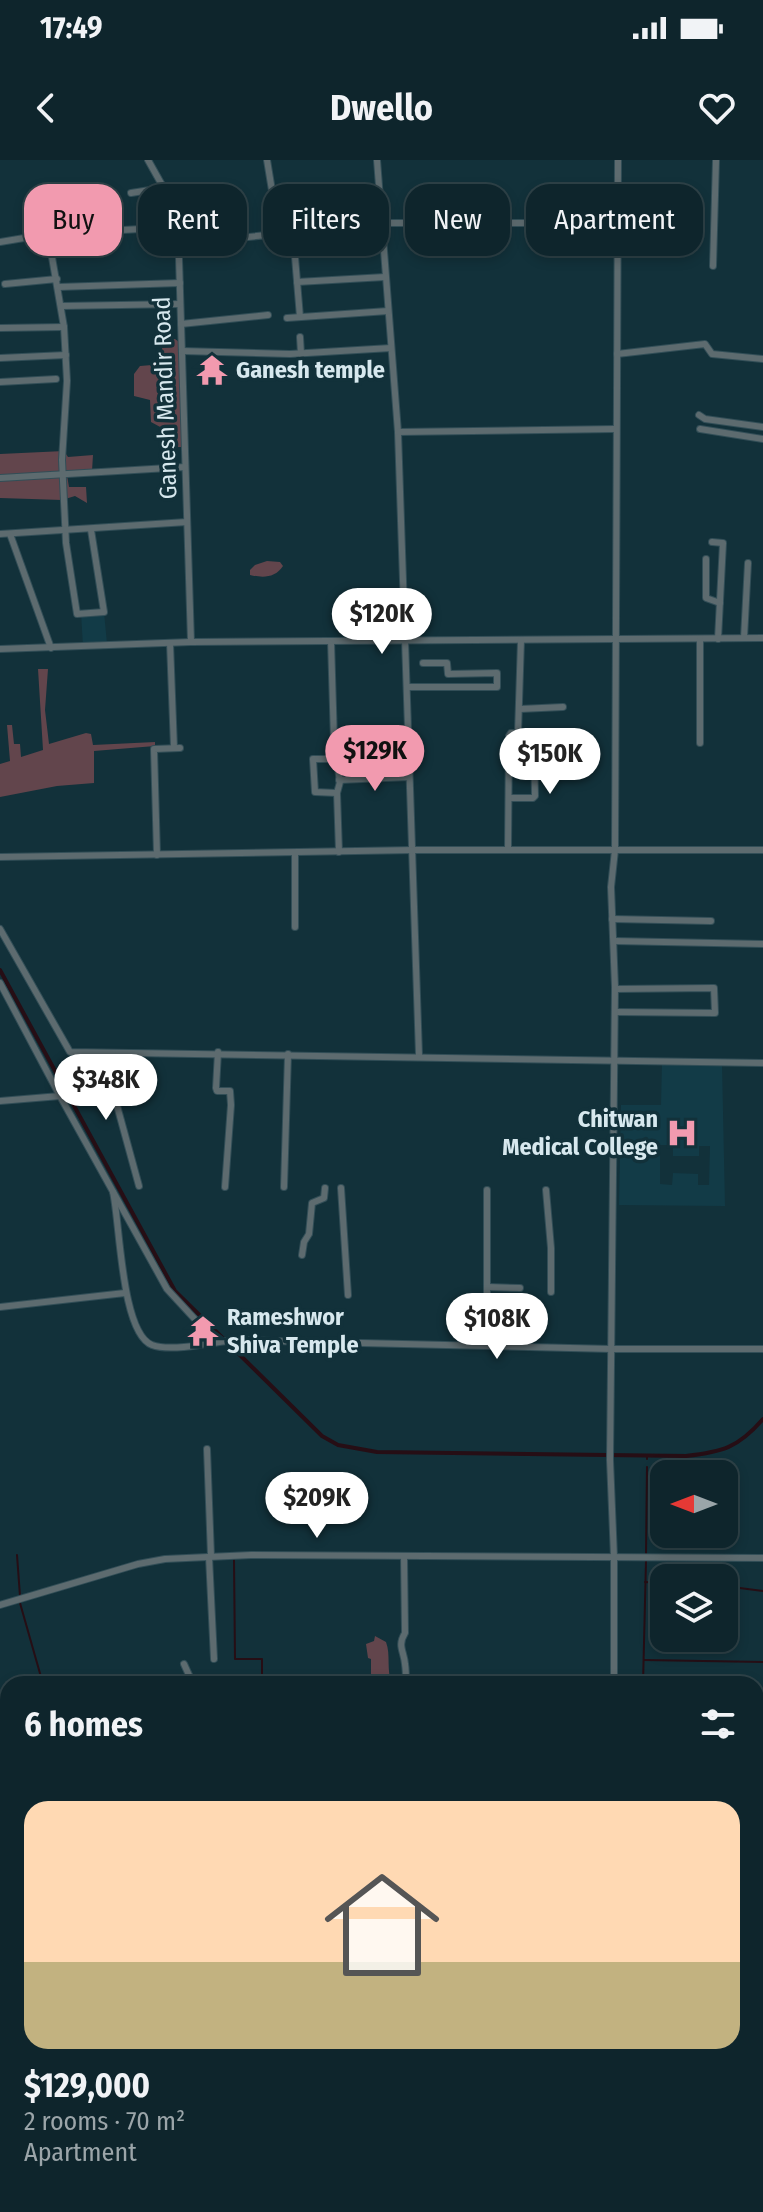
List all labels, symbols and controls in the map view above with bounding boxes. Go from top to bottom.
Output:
text: 17:49 [40,10,103,46]
icon: back [24,86,68,130]
text: Dwello [330,86,433,130]
icon: heart [695,86,739,130]
chip: Buy [24,184,122,256]
chip: Rent [138,184,247,256]
chip: Filters [263,184,389,256]
chip: New [405,184,510,256]
chip: Apartment [526,184,703,256]
street label: Ganesh Mandir Road [147,296,183,500]
temple icon: Ganesh temple [195,353,229,387]
place label: Ganesh temple [236,356,385,384]
pin: $120K [326,588,438,656]
text: $120K [350,598,414,629]
pin: $129K [319,725,431,793]
pin: $150K [494,728,606,796]
text: $129K [343,735,407,766]
text: $150K [517,738,583,769]
pin: $348K [50,1054,162,1122]
text: $348K [72,1064,140,1095]
place label: Chitwan Medical College [502,1105,658,1161]
hospital icon: Chitwan Medical College [665,1116,699,1150]
pin: $108K [441,1293,553,1361]
place label: Rameshwor Shiva Temple [227,1303,359,1359]
text: $108K [464,1303,530,1334]
temple icon: Rameshwor Shiva Temple [186,1314,220,1348]
north arrow [650,1460,738,1548]
map controls [650,1460,738,1652]
pin: $209K [261,1472,373,1540]
text: $209K [283,1482,351,1513]
button: layers [650,1564,738,1652]
icon: filters [696,1702,740,1746]
text: 6 homes [24,1704,143,1745]
icon: home [310,1853,454,1997]
text: $129,000 [24,2065,150,2106]
text: 2 rooms · 70 m² [24,2106,185,2137]
text: Apartment [24,2137,137,2168]

